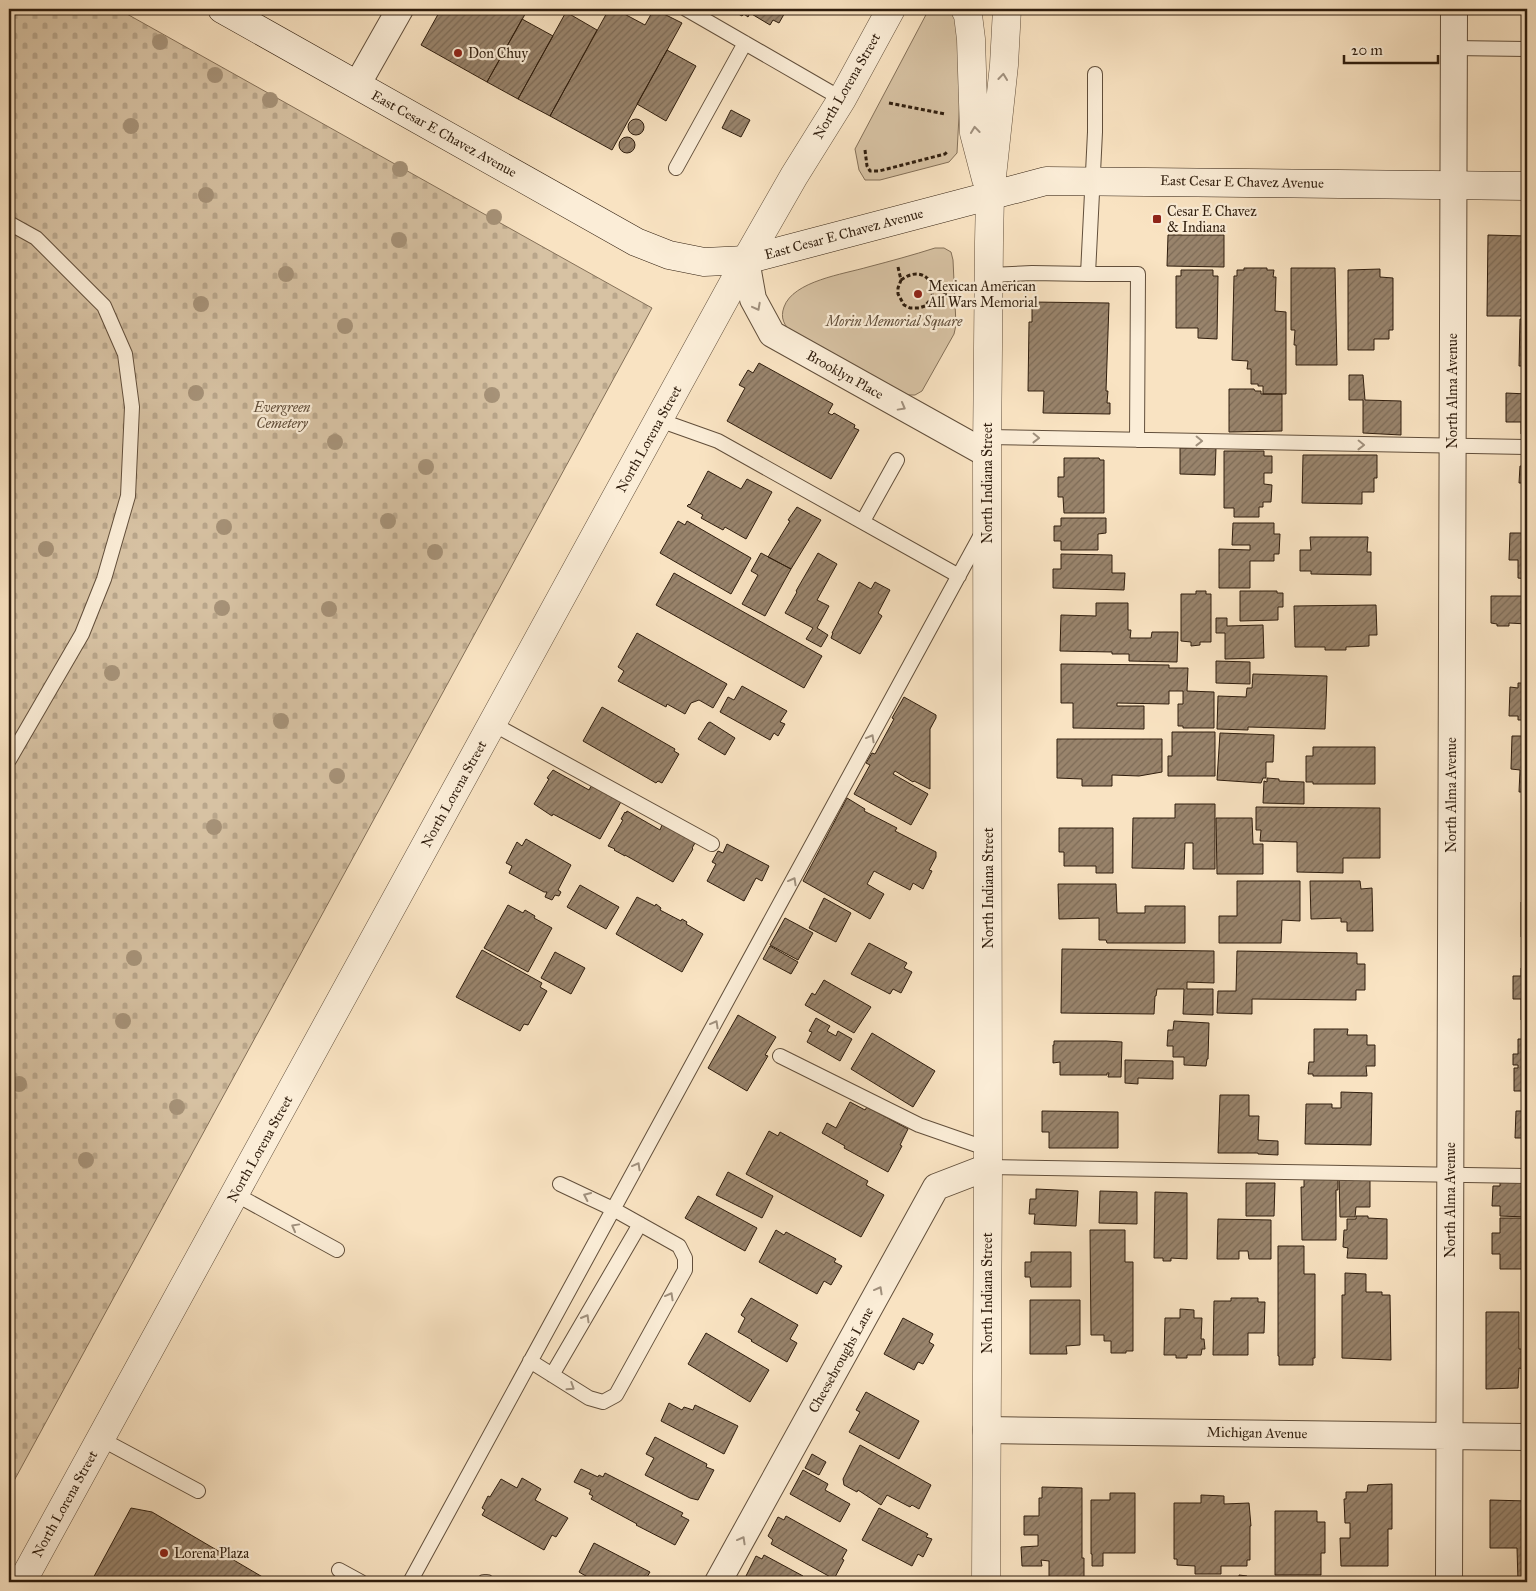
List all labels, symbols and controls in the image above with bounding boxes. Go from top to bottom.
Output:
street label: North Lorena Street [810,30,884,142]
scale bar [1344,32,1437,64]
text: 20 m [1351,41,1383,59]
place label: Don Chuy [468,45,528,62]
marker: Don Chuy [452,47,464,59]
one-way arrow [997,72,1008,80]
street label: East Cesar E Chavez Avenue [368,87,520,181]
one-way arrow [970,126,981,134]
street label: East Cesar E Chavez Avenue [1160,172,1324,192]
place label: Cesar E Chavez & Indiana [1167,203,1257,236]
street label: East Cesar E Chavez Avenue [763,205,925,263]
marker: Cesar E Chavez & Indiana [1151,213,1163,225]
place label: Mexican American All Wars Memorial [927,278,1038,311]
marker: Mexican American All Wars Memorial [912,288,924,300]
one-way arrow [751,302,761,311]
park label: Morin Memorial Square [824,313,963,330]
street label: North Alma Avenue [1444,333,1461,449]
street label: Brooklyn Place [804,347,887,403]
street label: North Lorena Street [613,383,685,495]
park label: Evergreen Cemetery [253,399,311,432]
one-way arrow [897,401,906,411]
street label: North Indiana Street [979,422,996,544]
one-way arrow [1032,432,1040,443]
one-way arrow [1195,436,1203,446]
one-way arrow [1358,440,1365,450]
one-way arrow [865,735,875,744]
street label: North Alma Avenue [1443,737,1460,853]
street label: North Lorena Street [418,738,490,850]
street label: North Indiana Street [980,827,997,949]
one-way arrow [787,877,797,886]
one-way arrow [709,1020,719,1029]
street label: North Lorena Street [224,1093,296,1205]
street label: North Alma Avenue [1442,1142,1459,1258]
one-way arrow [631,1162,641,1171]
one-way arrow [583,1192,592,1203]
one-way arrow [291,1223,300,1233]
street label: North Indiana Street [979,1232,996,1354]
one-way arrow [873,1286,883,1295]
one-way arrow [664,1293,674,1302]
street label: Cheesebroughs Lane [805,1304,877,1416]
one-way arrow [579,1314,589,1323]
one-way arrow [566,1381,575,1390]
street label: Michigan Avenue [1206,1424,1308,1442]
street label: North Lorena Street [29,1448,101,1560]
one-way arrow [736,1536,746,1545]
place label: Lorena Plaza [174,1545,249,1562]
marker: Lorena Plaza [158,1547,170,1559]

